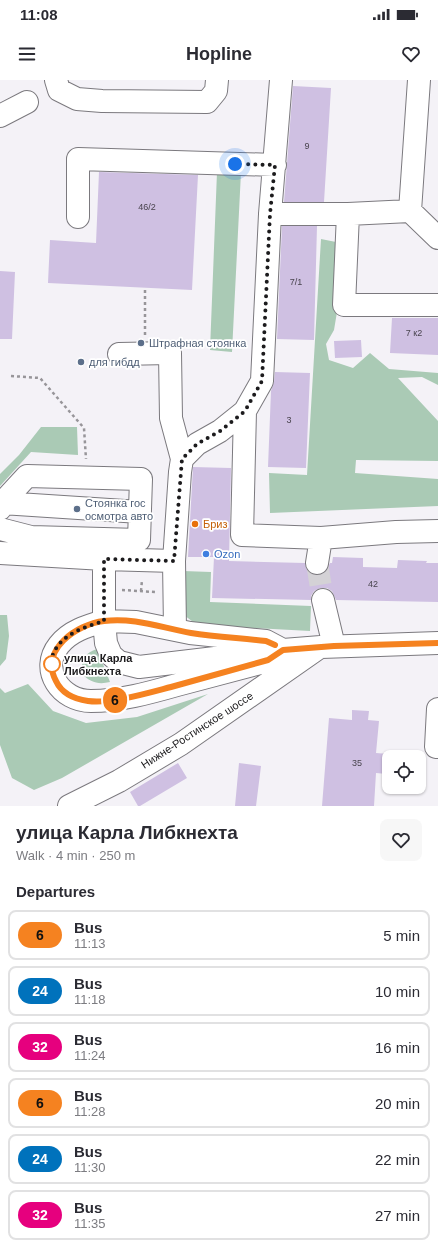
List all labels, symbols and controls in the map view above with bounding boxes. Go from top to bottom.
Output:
text: 11:08 [20,6,58,23]
icon: menu [16,43,38,65]
icon: heart [400,43,422,65]
text: Hopline [186,44,252,64]
house number: 9 [304,141,310,151]
your location [225,154,245,174]
house number: 46/2 [138,202,156,212]
house number: 7/1 [290,277,302,287]
house number: 7 к2 [406,328,422,338]
place label: Штрафная стоянка [149,337,247,349]
marker: Штрафная стоянка [136,338,146,348]
place label: для гибдд [89,356,140,368]
marker: для гибдд [76,357,86,367]
house number: 3 [286,415,292,425]
place label: Стоянка гос осмотра авто [85,497,153,522]
marker: Стоянка гос осмотра авто [72,504,82,514]
place label: Бриз [203,518,228,530]
marker: Бриз [190,519,200,529]
place label: Ozon [214,548,240,560]
marker: Ozon [201,549,211,559]
house number: 42 [368,579,378,589]
place label: улица Карла Либкнехта [64,652,133,677]
marker: улица Карла Либкнехта [43,655,61,673]
line badge: 6 [102,687,128,713]
street label: Нижне-Ростинское шоссе [139,689,255,771]
text: 6 [111,692,119,708]
map controls [382,750,426,794]
button: locate [382,750,426,794]
house number: 35 [352,758,362,768]
button: heart [380,819,422,861]
text: улица Карла Либкнехта [16,822,238,843]
text: Walk · 4 min · 250 m [16,848,135,863]
text: Departures [16,883,95,900]
text: Bus [74,919,102,936]
text: 6 [36,927,44,943]
text: 5 min [383,927,420,944]
text: 11:13 [74,936,106,951]
text: Bus [74,975,102,992]
text: 24 [32,983,48,999]
text: 10 min [375,983,420,1000]
text: 11:18 [74,992,106,1007]
text: Bus [74,1031,102,1048]
text: 32 [32,1039,48,1055]
text: 16 min [375,1039,420,1056]
text: 11:24 [74,1048,106,1063]
text: Bus [74,1087,102,1104]
text: 6 [36,1095,44,1111]
text: 20 min [375,1095,420,1112]
text: 11:28 [74,1104,106,1119]
text: Bus [74,1143,102,1160]
text: 24 [32,1151,48,1167]
text: 22 min [375,1151,420,1168]
text: 11:30 [74,1160,106,1175]
text: Bus [74,1199,102,1216]
text: 32 [32,1207,48,1223]
text: 27 min [375,1207,420,1224]
text: 11:35 [74,1216,106,1231]

